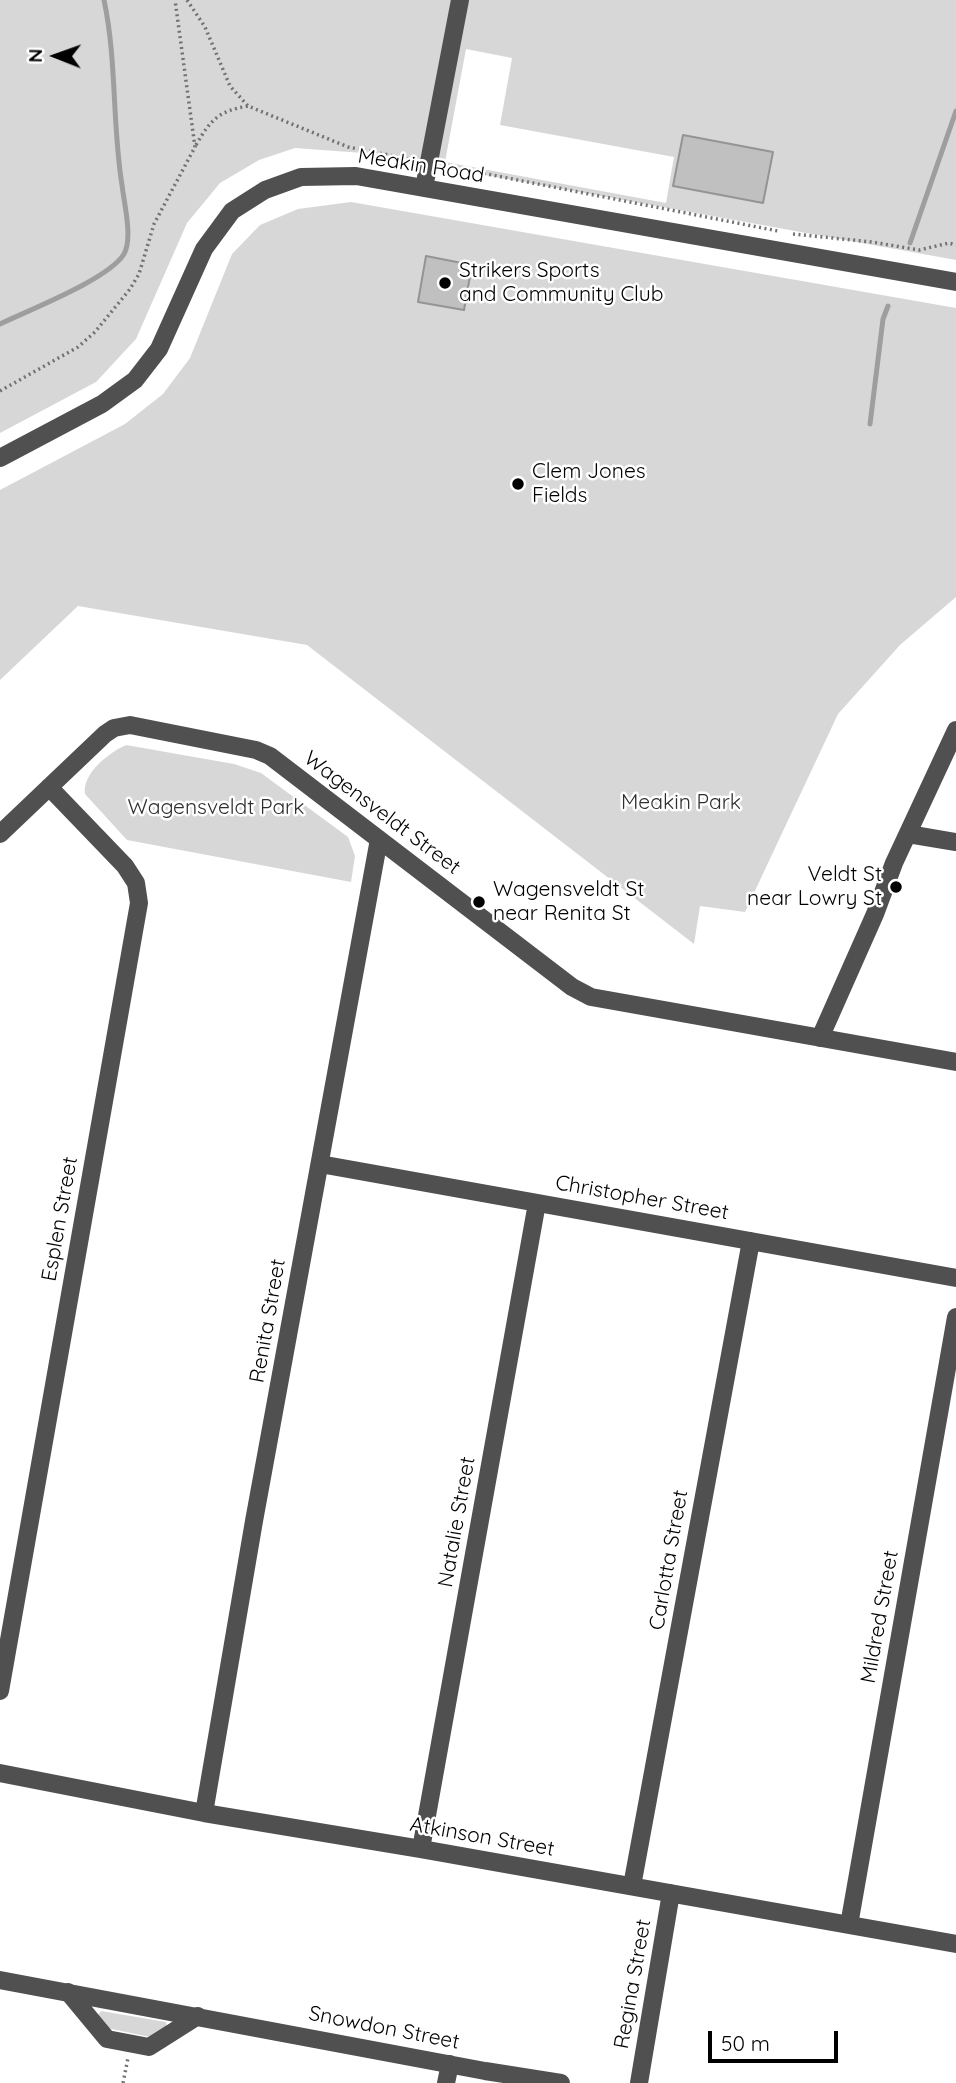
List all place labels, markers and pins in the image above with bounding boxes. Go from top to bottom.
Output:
place label: Strikers Sports and Community Club [459,258,663,308]
marker: Strikers Sports and Community Club [437,275,453,291]
place label: Clem Jones Fields [532,459,646,509]
marker: Clem Jones Fields [510,476,526,492]
place label: Veldt St near Lowry St [747,862,882,912]
place label: Wagensveldt St near Renita St [493,877,644,927]
marker: Veldt St near Lowry St [888,879,904,895]
marker: Wagensveldt St near Renita St [471,894,487,910]

